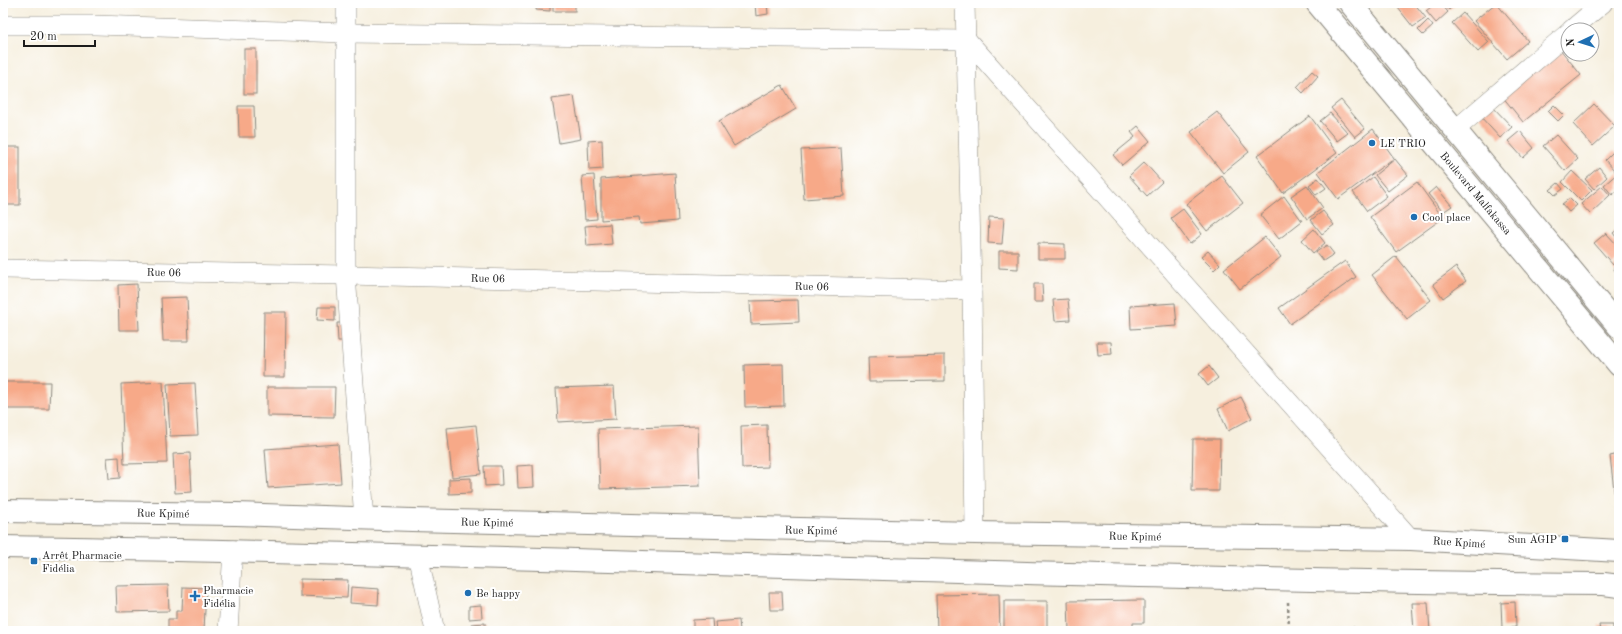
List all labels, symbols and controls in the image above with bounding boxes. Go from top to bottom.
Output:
scale bar [24,22,95,48]
north arrow [1560,22,1600,62]
text: 20 m [30,31,57,43]
text: N [1566,37,1577,47]
marker: LE TRIO [1367,138,1377,148]
place label: LE TRIO [1380,139,1426,150]
street label: Boulevard Malfakassa [1437,151,1513,238]
marker: Cool place [1409,212,1419,222]
place label: Cool place [1422,213,1470,224]
street label: Rue 06 [147,268,181,279]
street label: Rue 06 [471,274,505,285]
street label: Rue 06 [795,282,829,293]
street label: Rue Kpimé [137,509,189,520]
street label: Rue Kpimé [461,518,513,529]
street label: Rue Kpimé [785,526,837,537]
street label: Rue Kpimé [1109,532,1161,543]
marker: Sun AGIP [1560,534,1570,544]
place label: Sun AGIP [1508,535,1557,546]
street label: Rue Kpimé [1432,536,1486,551]
place label: Arrêt Pharmacie Fidélia [42,551,122,575]
marker: Arrêt Pharmacie Fidélia [29,556,39,566]
place label: Pharmacie Fidélia [203,586,253,610]
marker: Be happy [463,588,473,598]
place label: Be happy [476,589,521,600]
marker: Pharmacie Fidélia [190,591,200,601]

